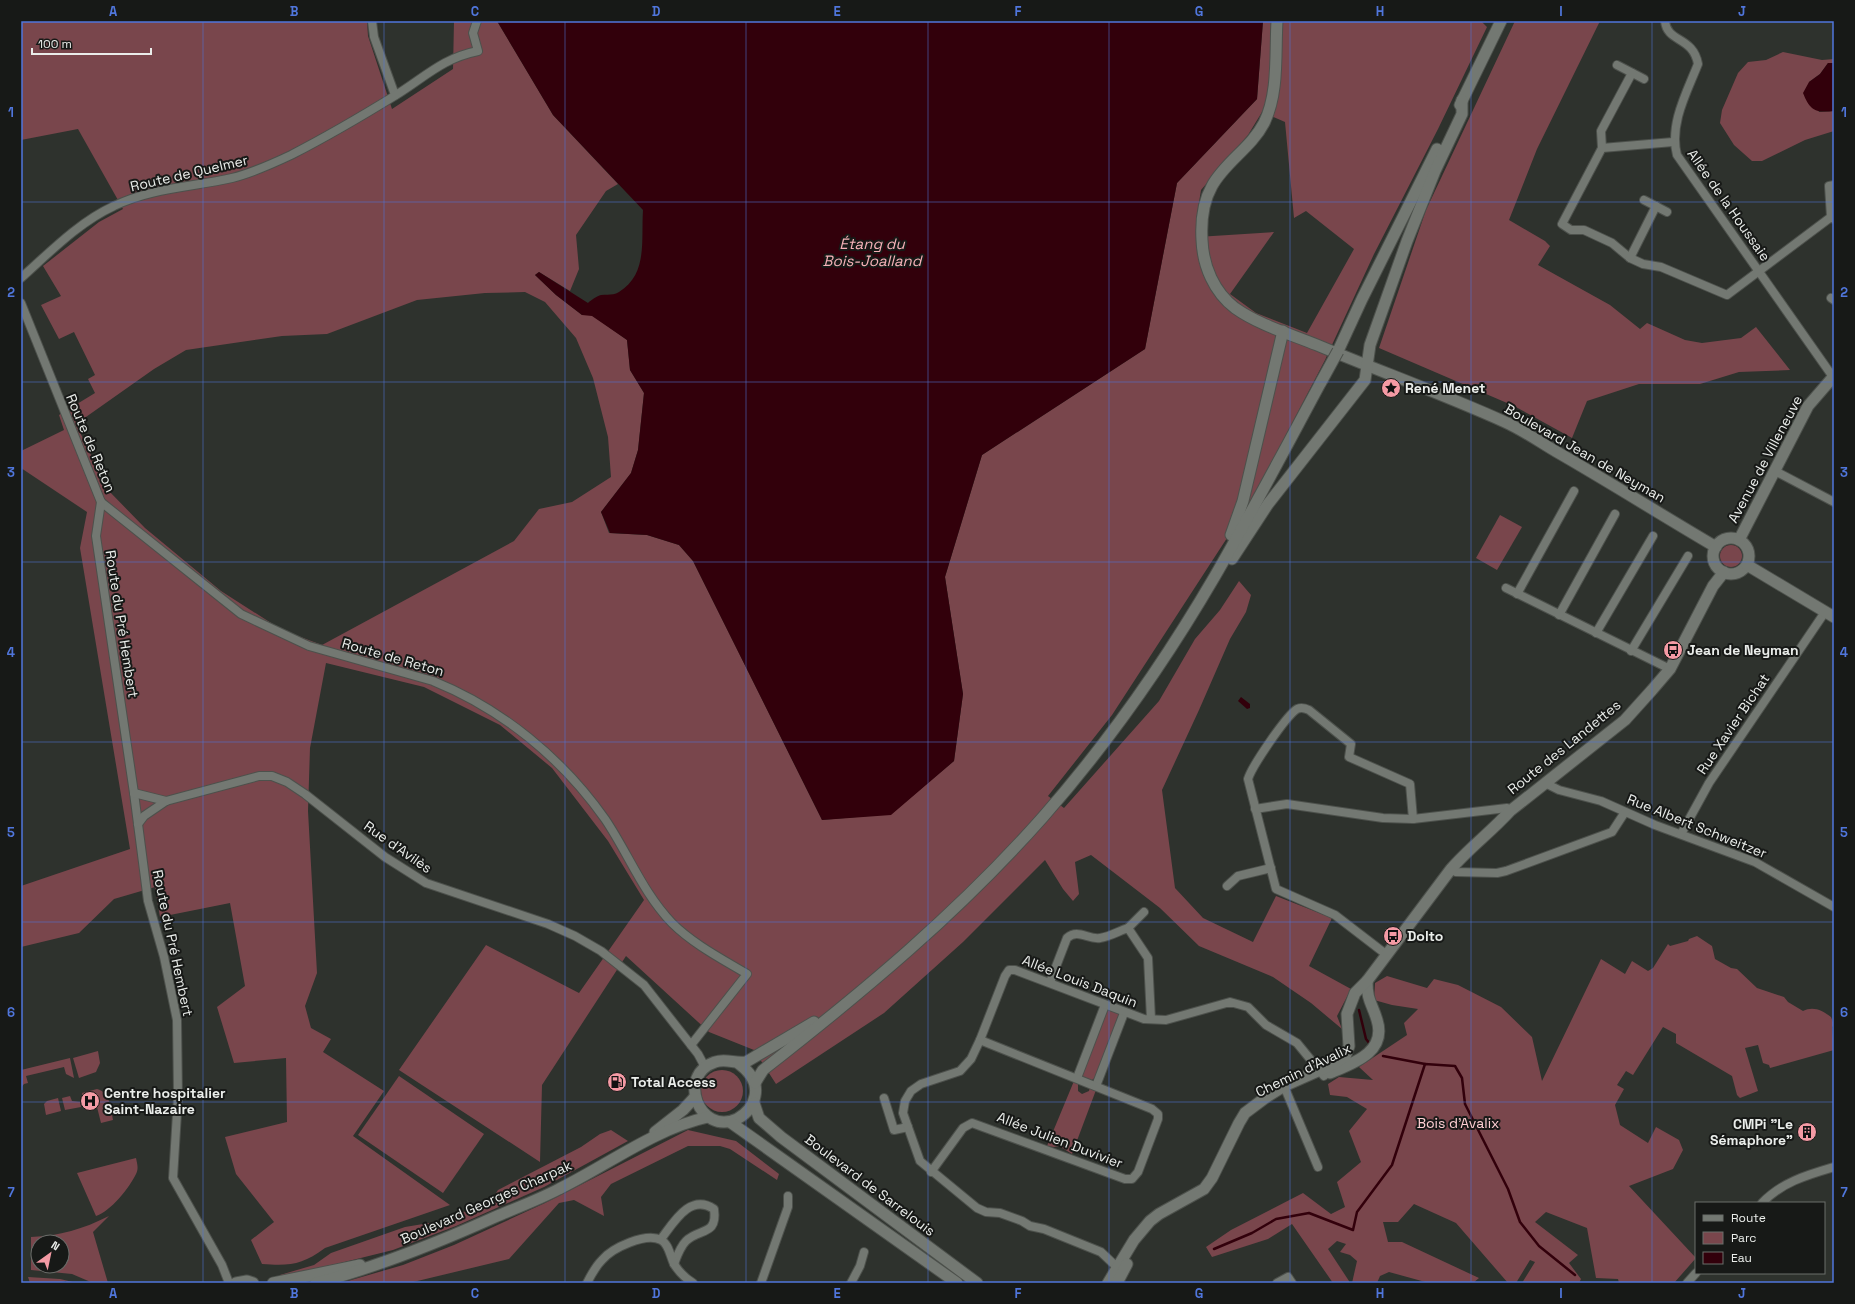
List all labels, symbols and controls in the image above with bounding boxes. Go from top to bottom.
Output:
text: A [109,3,118,20]
text: B [290,3,299,20]
text: C [471,3,479,20]
text: D [652,3,661,20]
text: E [833,3,841,20]
text: F [1015,3,1022,20]
text: G [1195,3,1203,20]
text: H [1376,3,1384,20]
text: I [1559,3,1563,20]
text: J [1738,3,1746,20]
scale bar [32,30,151,56]
text: 100 m [38,36,72,52]
text: 1 [8,104,14,121]
text: 1 [1841,104,1847,121]
street label: Allée de la Houssaie [1684,145,1774,265]
street label: Route de Quelmer [128,151,250,195]
water label: Étang du Bois-Joalland [823,234,924,270]
text: 2 [7,284,15,301]
text: 2 [1840,284,1848,301]
place icon: René Menet [1380,377,1402,399]
place label: René Menet [1405,379,1485,397]
street label: Route de Reton [62,391,120,495]
street label: Avenue de Villeneuve [1724,392,1806,526]
street label: Boulevard Jean de Neyman [1501,399,1669,507]
text: 3 [7,464,15,481]
text: 3 [1840,464,1848,481]
street label: Route du Pré Hembert [101,549,143,699]
street label: Route de Reton [340,634,446,680]
bus stop icon: Jean de Neyman [1662,639,1684,661]
place label: Jean de Neyman [1687,641,1799,659]
text: 4 [7,644,15,661]
text: 4 [1840,644,1848,661]
street label: Rue Xavier Bichat [1693,670,1773,778]
street label: Route des Landettes [1504,696,1624,798]
street label: Rue Albert Schweitzer [1624,790,1770,862]
street label: Rue d'Avilès [360,817,436,877]
text: 5 [7,824,15,841]
text: 5 [1840,824,1848,841]
street label: Route du Pré Hembert [149,868,197,1018]
bus stop icon: Dolto [1382,925,1404,947]
place label: Dolto [1407,927,1443,945]
street label: Allée Louis Daquin [1020,951,1140,1011]
text: 6 [7,1004,15,1021]
text: 6 [1840,1004,1848,1021]
street label: Chemin d'Avalix [1252,1039,1354,1101]
fuel station icon: Total Access [606,1071,628,1093]
place label: Total Access [631,1073,716,1091]
place label: Centre hospitalier Saint-Nazaire [104,1084,226,1118]
hospital icon: Centre hospitalier Saint-Nazaire [79,1090,101,1112]
street label: Allée Julien Duvivier [995,1108,1125,1172]
park label: Bois d'Avalix [1417,1114,1499,1132]
place label: CMPi "Le Sémaphore" [1710,1115,1793,1149]
building icon: CMPi "Le Sémaphore" [1796,1121,1818,1143]
street label: Boulevard de Sarrelouis [801,1130,939,1240]
street label: Boulevard Georges Charpak [397,1156,575,1248]
text: 7 [7,1184,15,1201]
text: 7 [1840,1184,1848,1201]
legend [1695,1202,1825,1274]
text: Route [1731,1210,1766,1226]
text: Parc [1731,1230,1756,1246]
north arrow [30,1234,70,1274]
text: N [49,1238,62,1253]
text: Eau [1731,1250,1752,1266]
text: A [109,1285,118,1302]
text: B [290,1285,299,1302]
text: C [471,1285,479,1302]
text: D [652,1285,661,1302]
text: E [833,1285,841,1302]
text: F [1015,1285,1022,1302]
text: G [1195,1285,1203,1302]
text: H [1376,1285,1384,1302]
text: I [1559,1285,1563,1302]
text: J [1738,1285,1746,1302]

